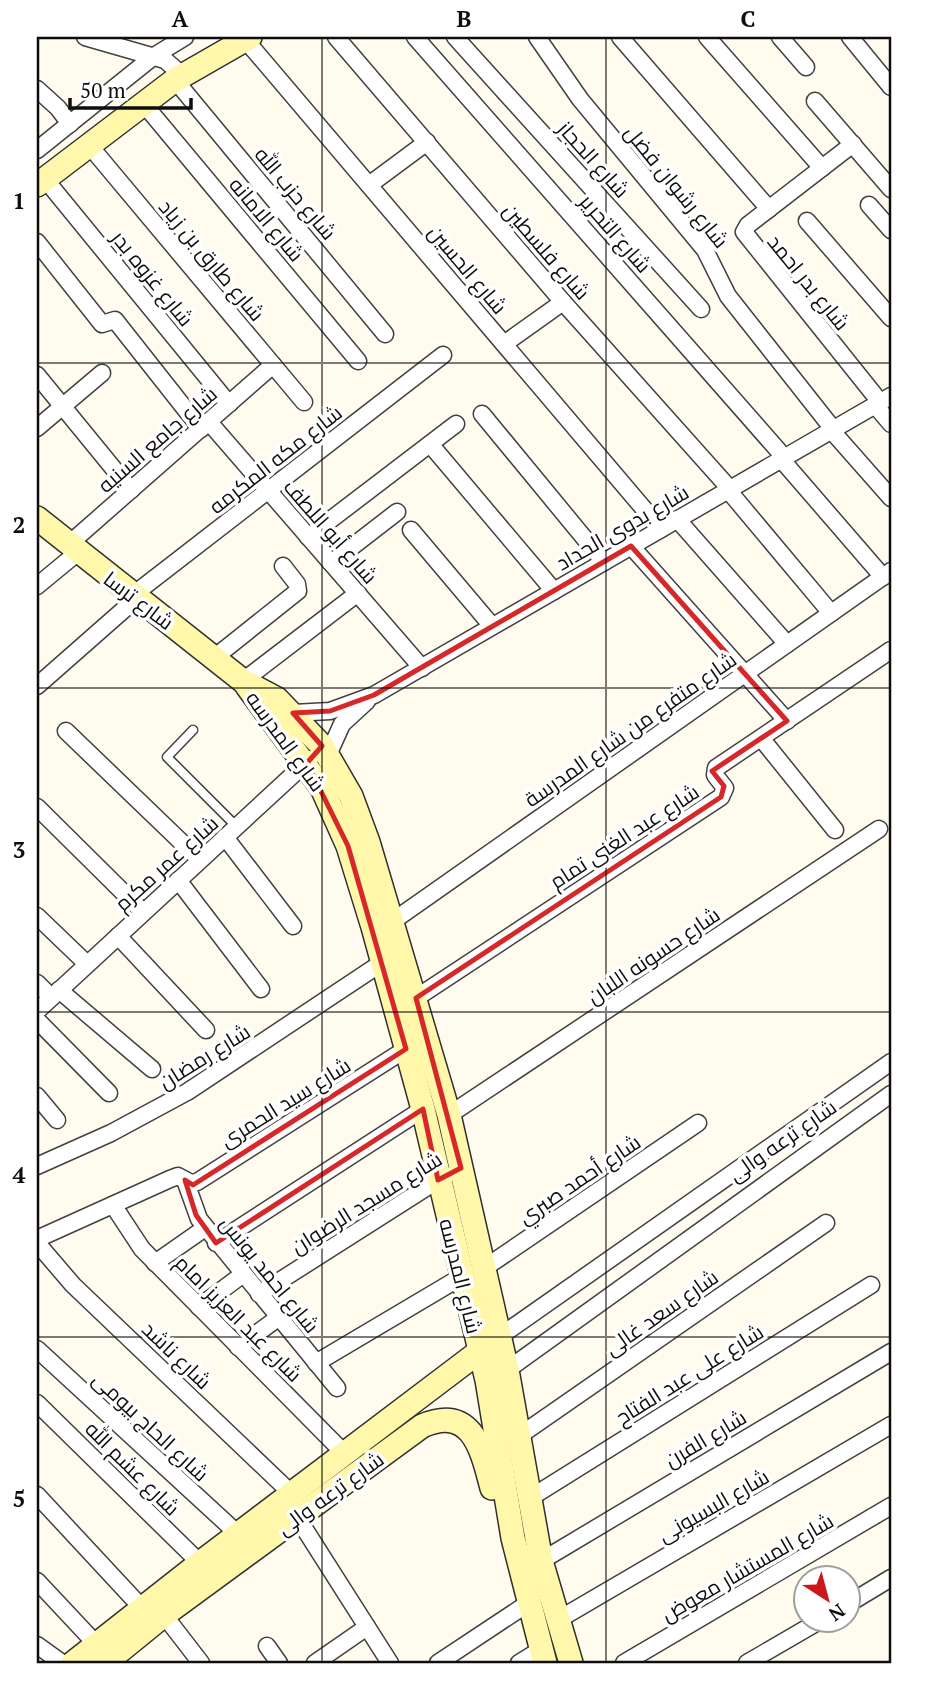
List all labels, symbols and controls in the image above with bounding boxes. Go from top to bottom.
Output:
text: A [172,3,189,34]
text: B [457,3,472,34]
text: C [741,3,756,34]
scale bar [70,66,191,110]
text: 50 m [80,76,126,104]
street label: شارع الحجاز [551,114,636,204]
street label: شارع رشوان فضل [618,119,735,254]
street label: شارع حزب الله [248,141,343,246]
street label: شارع الامانه [223,171,311,268]
text: 1 [13,185,26,216]
street label: شارع التحرير [573,187,658,279]
street label: شارع طارق بن زياد [152,193,271,327]
street label: شارع فلسطين [496,197,597,306]
street label: شارع الحسين [422,218,514,320]
street label: شارع غزوه بدر [104,223,200,332]
street label: شارع بدر احمد [761,228,856,337]
street label: شارع جامع السنيه [91,379,223,499]
street label: شارع مكه المكرمه [203,398,348,521]
street label: شارع أبو اللطف [277,473,384,590]
street label: شارع بدوى الحداد [550,478,694,577]
text: 2 [13,509,26,540]
street label: شارع ترسا [98,564,180,636]
street label: شارع متفرع من شارع المدرسة [518,645,742,814]
street label: شارع المدرسه [239,685,332,797]
street label: شارع عبد الغنى تمام [544,777,705,896]
street label: شارع عمر مكرم [108,809,225,918]
text: 3 [13,834,26,865]
street label: شارع حسونه اللبان [581,900,726,1011]
street label: شارع رمضان [153,1017,256,1096]
street label: شارع سيد الحمرى [214,1051,356,1154]
street label: شارع ترعه والى [722,1092,842,1188]
street label: شارع أحمد صبري [512,1128,647,1233]
street label: شارع مسجد الرضوان [285,1144,447,1261]
text: 4 [13,1159,26,1190]
street label: شارع احمد يونس [213,1210,326,1339]
street label: شارع المدرسه [432,1216,489,1337]
street label: شارع عبد العزيز امام [169,1248,309,1388]
street label: شارع سعد غالى [599,1262,724,1362]
street label: شارع ناشد [136,1315,218,1396]
street label: شارع على عبد الفتاح [610,1317,769,1432]
street label: شارع الحاج بيومى [86,1365,215,1488]
street label: شارع الفرن [659,1403,752,1474]
street label: شارع عشم الله [79,1415,186,1522]
street label: شارع ترعه والى [271,1445,390,1542]
street label: شارع البسيونى [652,1462,774,1549]
text: 5 [13,1483,26,1514]
street label: شارع المستشار معوض [656,1506,839,1629]
north arrow [792,1564,862,1634]
text: N [824,1599,850,1628]

